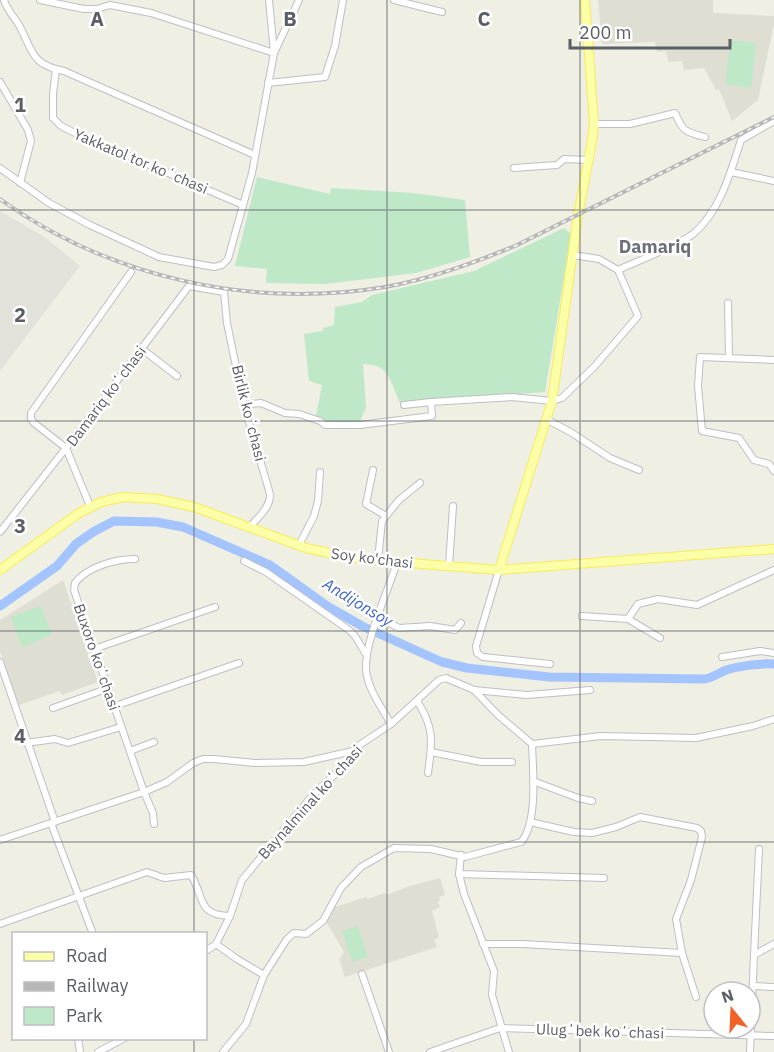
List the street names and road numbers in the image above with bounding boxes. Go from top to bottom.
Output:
street label: Yakkatol tor koʻchasi [71,124,211,198]
street label: Damariq koʻchasi [62,342,150,450]
street label: Birlik koʻchasi [228,363,270,463]
street label: Soy ko'chasi [330,544,414,572]
street label: Buxoro koʻchasi [70,601,124,713]
street label: Baynalminal koʻchasi [254,741,366,863]
street label: Ulugʻbek koʻchasi [536,1019,664,1043]

